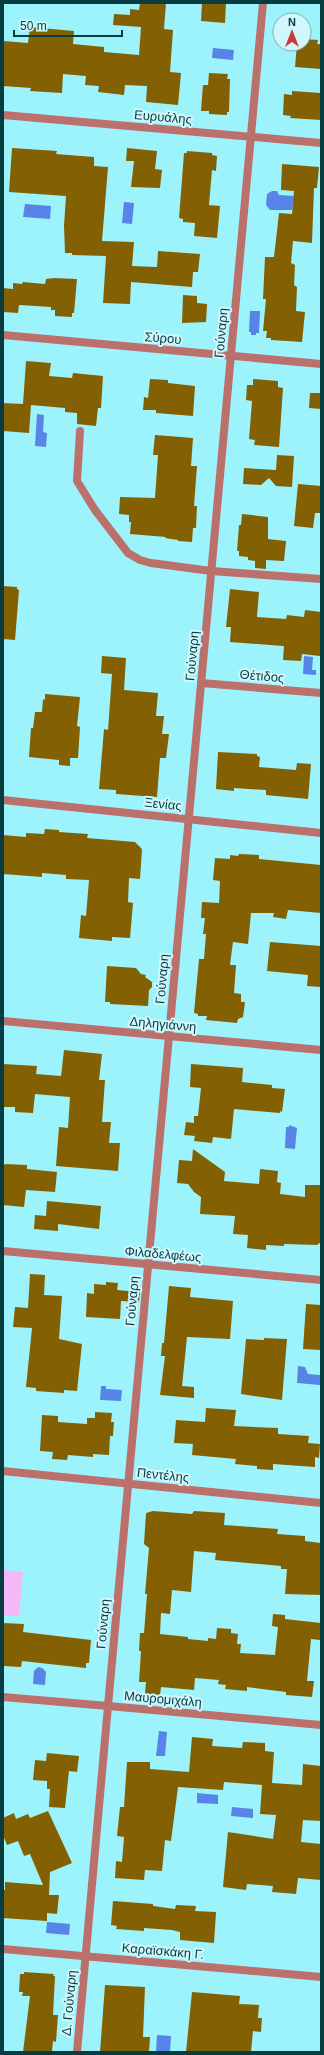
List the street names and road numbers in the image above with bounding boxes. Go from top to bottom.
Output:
street label: Ευρυάλης [134,107,192,127]
street label: Γούναρη [211,307,231,359]
street label: Σύρου [144,329,182,347]
street label: Γούναρη [182,630,202,682]
street label: Θέτιδος [239,667,285,685]
street label: Ξενίας [144,795,182,813]
street label: Γούναρη [152,953,172,1005]
street label: Δηληγιάννη [129,1014,197,1034]
street label: Φιλαδελφέως [124,1243,202,1265]
street label: Γούναρη [122,1275,142,1327]
street label: Πεντέλης [136,1465,190,1485]
street label: Γούναρη [93,1598,113,1650]
street label: Μαυρομιχάλη [123,1688,203,1710]
street label: Καραϊσκάκη Γ. [121,1940,205,1962]
street label: Δ. Γούναρη [59,1969,79,2037]

